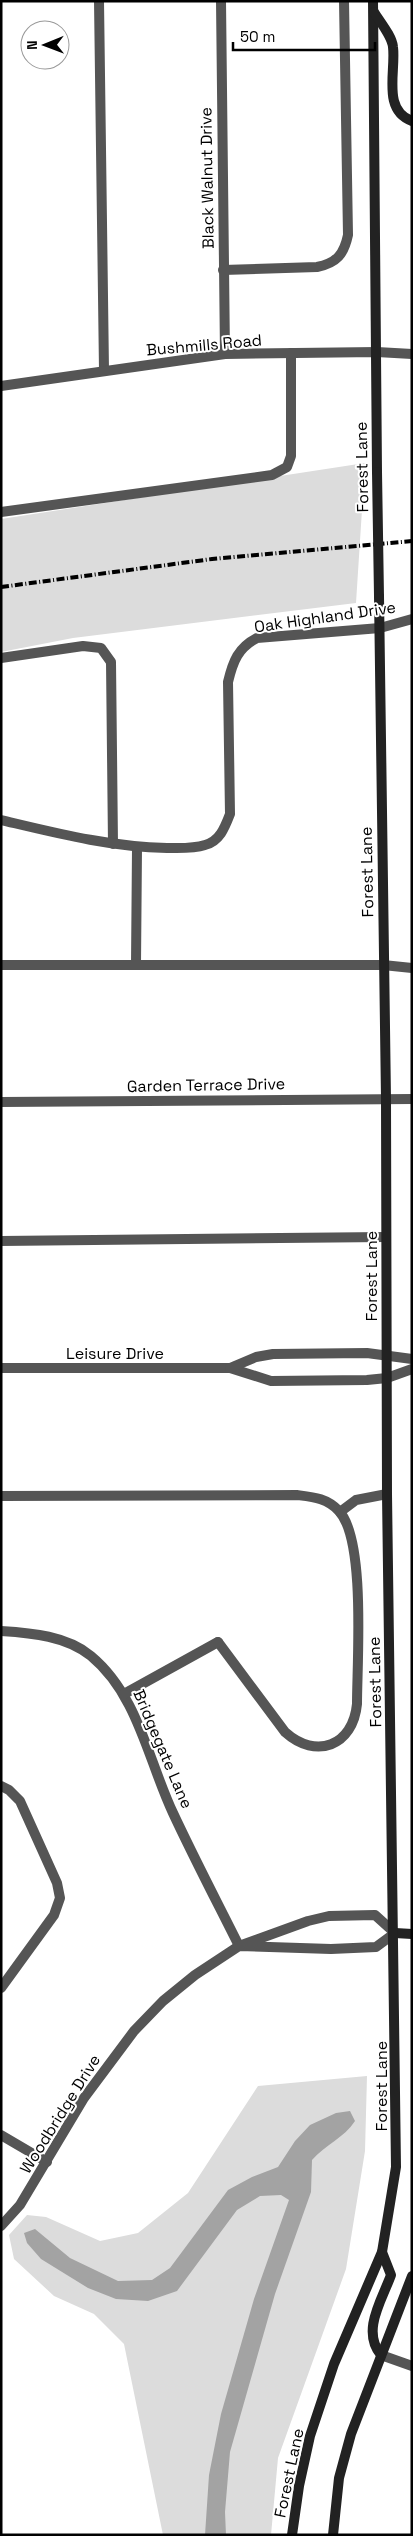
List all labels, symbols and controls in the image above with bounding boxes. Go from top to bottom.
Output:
north arrow [20,20,70,70]
scale bar [233,20,376,52]
text: 50 m [240,27,275,46]
text: N [23,40,41,50]
street label: Black Walnut Drive [195,107,219,249]
street label: Bushmills Road [145,329,263,361]
street label: Forest Lane [351,422,373,512]
street label: Oak Highland Drive [253,597,397,637]
street label: Forest Lane [356,827,378,917]
street label: Garden Terrace Drive [127,1073,285,1097]
street label: Forest Lane [361,1231,382,1321]
street label: Leisure Drive [66,1343,164,1364]
street label: Forest Lane [364,1637,386,1727]
street label: Bridgegate Lane [128,1686,198,1812]
street label: Forest Lane [371,2041,392,2131]
street label: Woodbridge Drive [15,2051,105,2177]
street label: Forest Lane [269,2427,309,2519]

